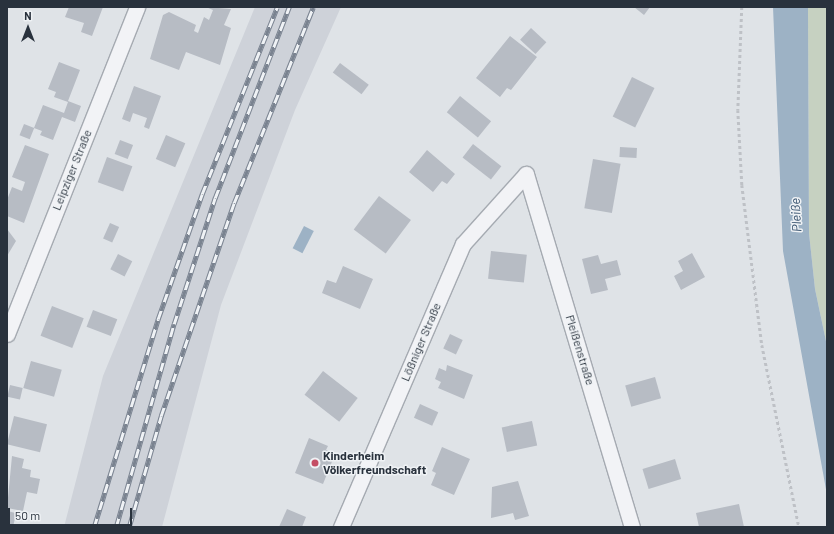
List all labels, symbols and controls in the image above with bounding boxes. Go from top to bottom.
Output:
north arrow [8,8,48,48]
text: N [24,9,32,22]
street label: Leipziger Straße [49,128,95,212]
water label: Pleiße [787,198,805,232]
street label: Lößniger Straße [398,301,444,383]
street label: Pleißenstraße [563,313,597,387]
place label: Kinderheim Völkerfreundschaft [323,449,426,477]
marker: Kinderheim Völkerfreundschaft [310,458,320,468]
scale bar [10,500,134,526]
text: 50 m [15,508,40,522]

